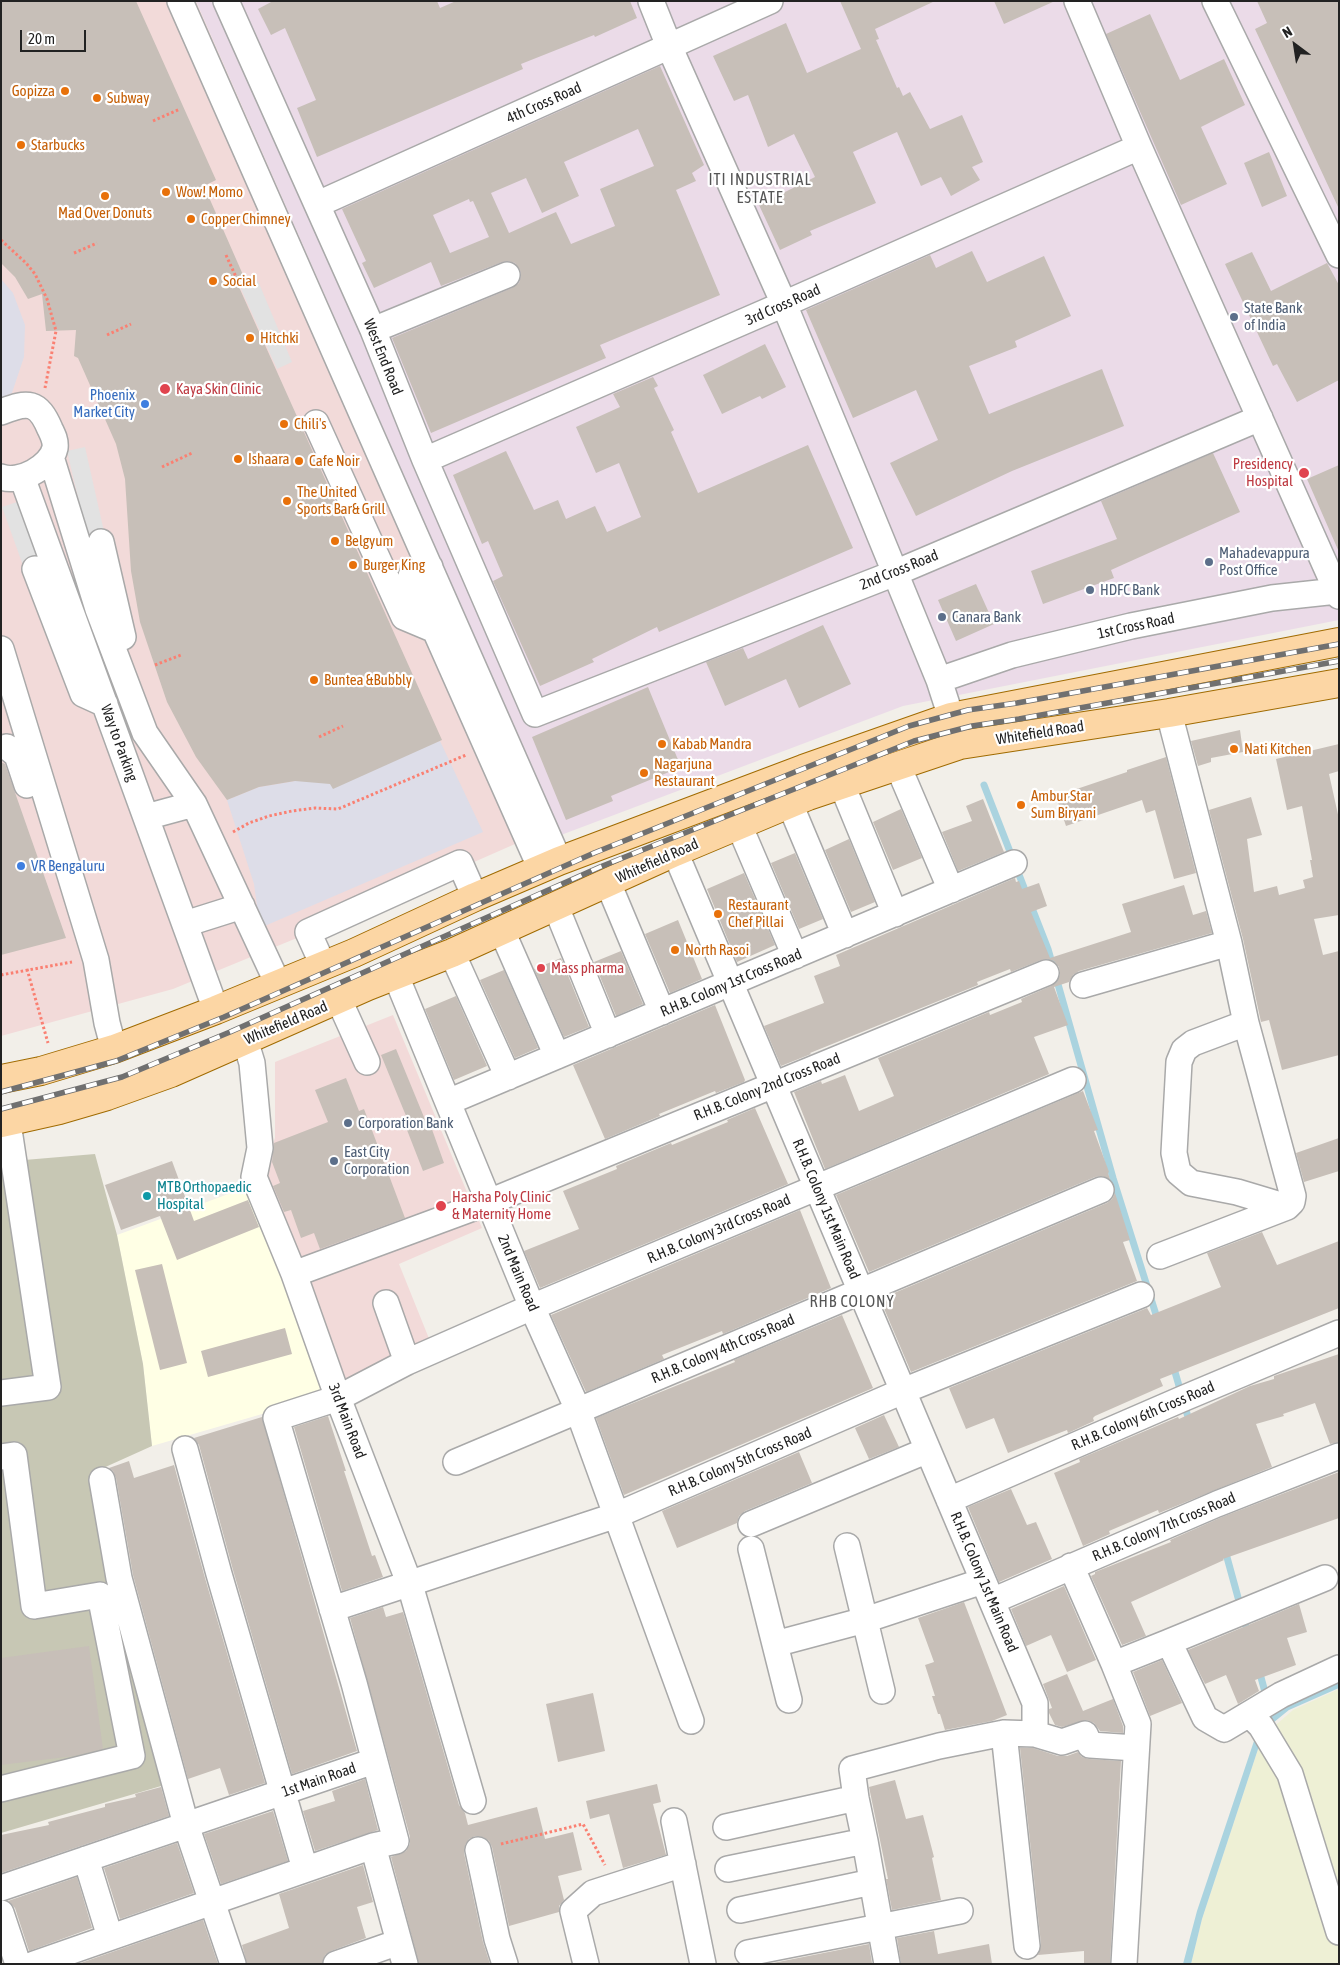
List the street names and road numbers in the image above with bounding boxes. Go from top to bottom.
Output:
street label: 4th Cross Road [504,78,584,128]
street label: 3rd Cross Road [743,280,823,330]
street label: West End Road [360,316,406,398]
street label: 2nd Cross Road [857,546,941,594]
street label: 1st Cross Road [1096,609,1176,643]
street label: Way to Parking [97,702,141,784]
street label: Whitefield Road [995,717,1085,749]
street label: Whitefield Road [613,835,701,887]
street label: R.H.B. Colony 1st Cross Road [658,945,804,1021]
street label: Whitefield Road [242,997,330,1049]
street label: R.H.B. Colony 2nd Cross Road [691,1049,843,1125]
street label: R.H.B. Colony 1st Main Road [788,1136,864,1282]
street label: R.H.B. Colony 3rd Cross Road [645,1191,793,1267]
street label: 2nd Main Road [494,1232,542,1314]
street label: R.H.B. Colony 4th Cross Road [649,1311,797,1387]
street label: R.H.B. Colony 6th Cross Road [1069,1378,1217,1454]
street label: 3rd Main Road [324,1381,370,1461]
street label: R.H.B. Colony 5th Cross Road [666,1424,814,1500]
street label: R.H.B. Colony 7th Cross Road [1090,1489,1238,1565]
street label: R.H.B. Colony 1st Main Road [946,1509,1022,1655]
street label: 1st Main Road [280,1759,358,1801]

